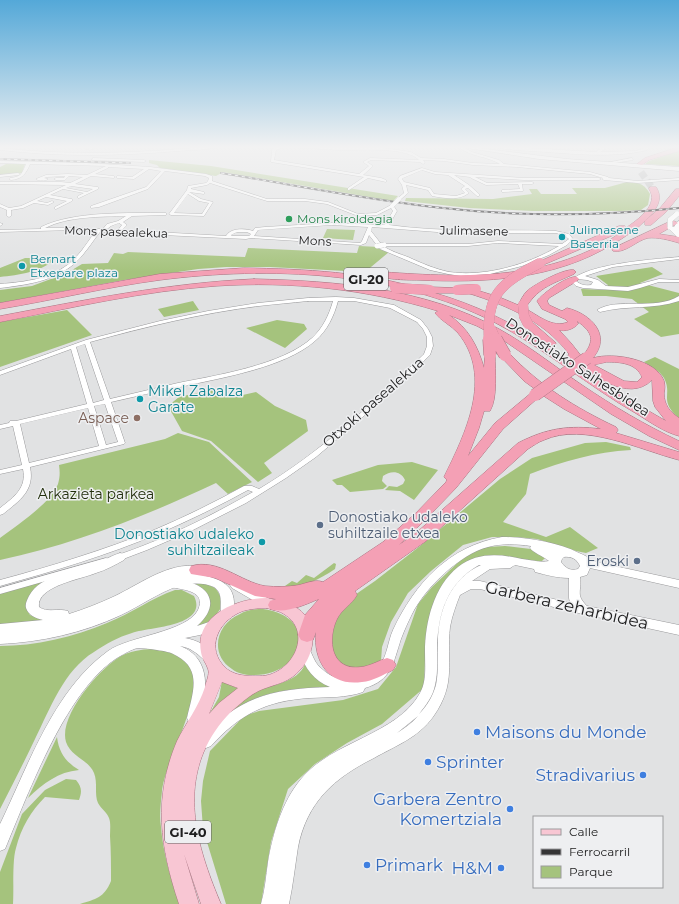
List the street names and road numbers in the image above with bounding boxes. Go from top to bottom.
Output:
street label: Mons pasealekua [64,222,168,241]
street label: Julimasene [438,222,509,239]
street label: Mons [298,232,332,249]
road number: GI-20 [344,268,388,290]
street label: Donostiako Saihesbidea [503,314,653,420]
street label: Otxoki pasealekua [319,353,427,451]
street label: Garbera zeharbidea [483,576,651,634]
road number: GI-40 [165,821,211,843]

